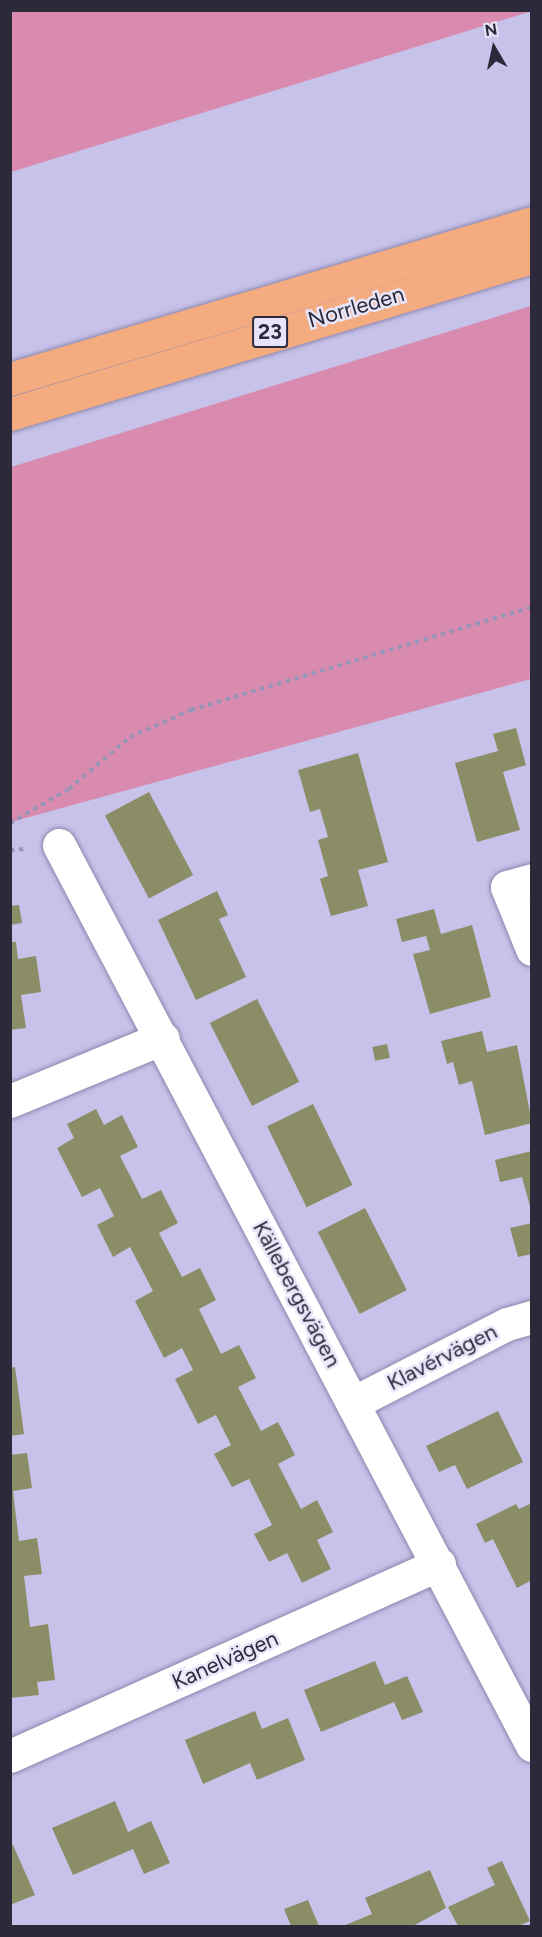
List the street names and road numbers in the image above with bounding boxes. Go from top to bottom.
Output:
street label: Norrleden [305,281,407,333]
road number: 23 [252,314,288,350]
street label: Källebergsvägen [247,1216,347,1372]
street label: Klavérvägen [383,1318,501,1396]
street label: Kanelvägen [168,1625,282,1695]

